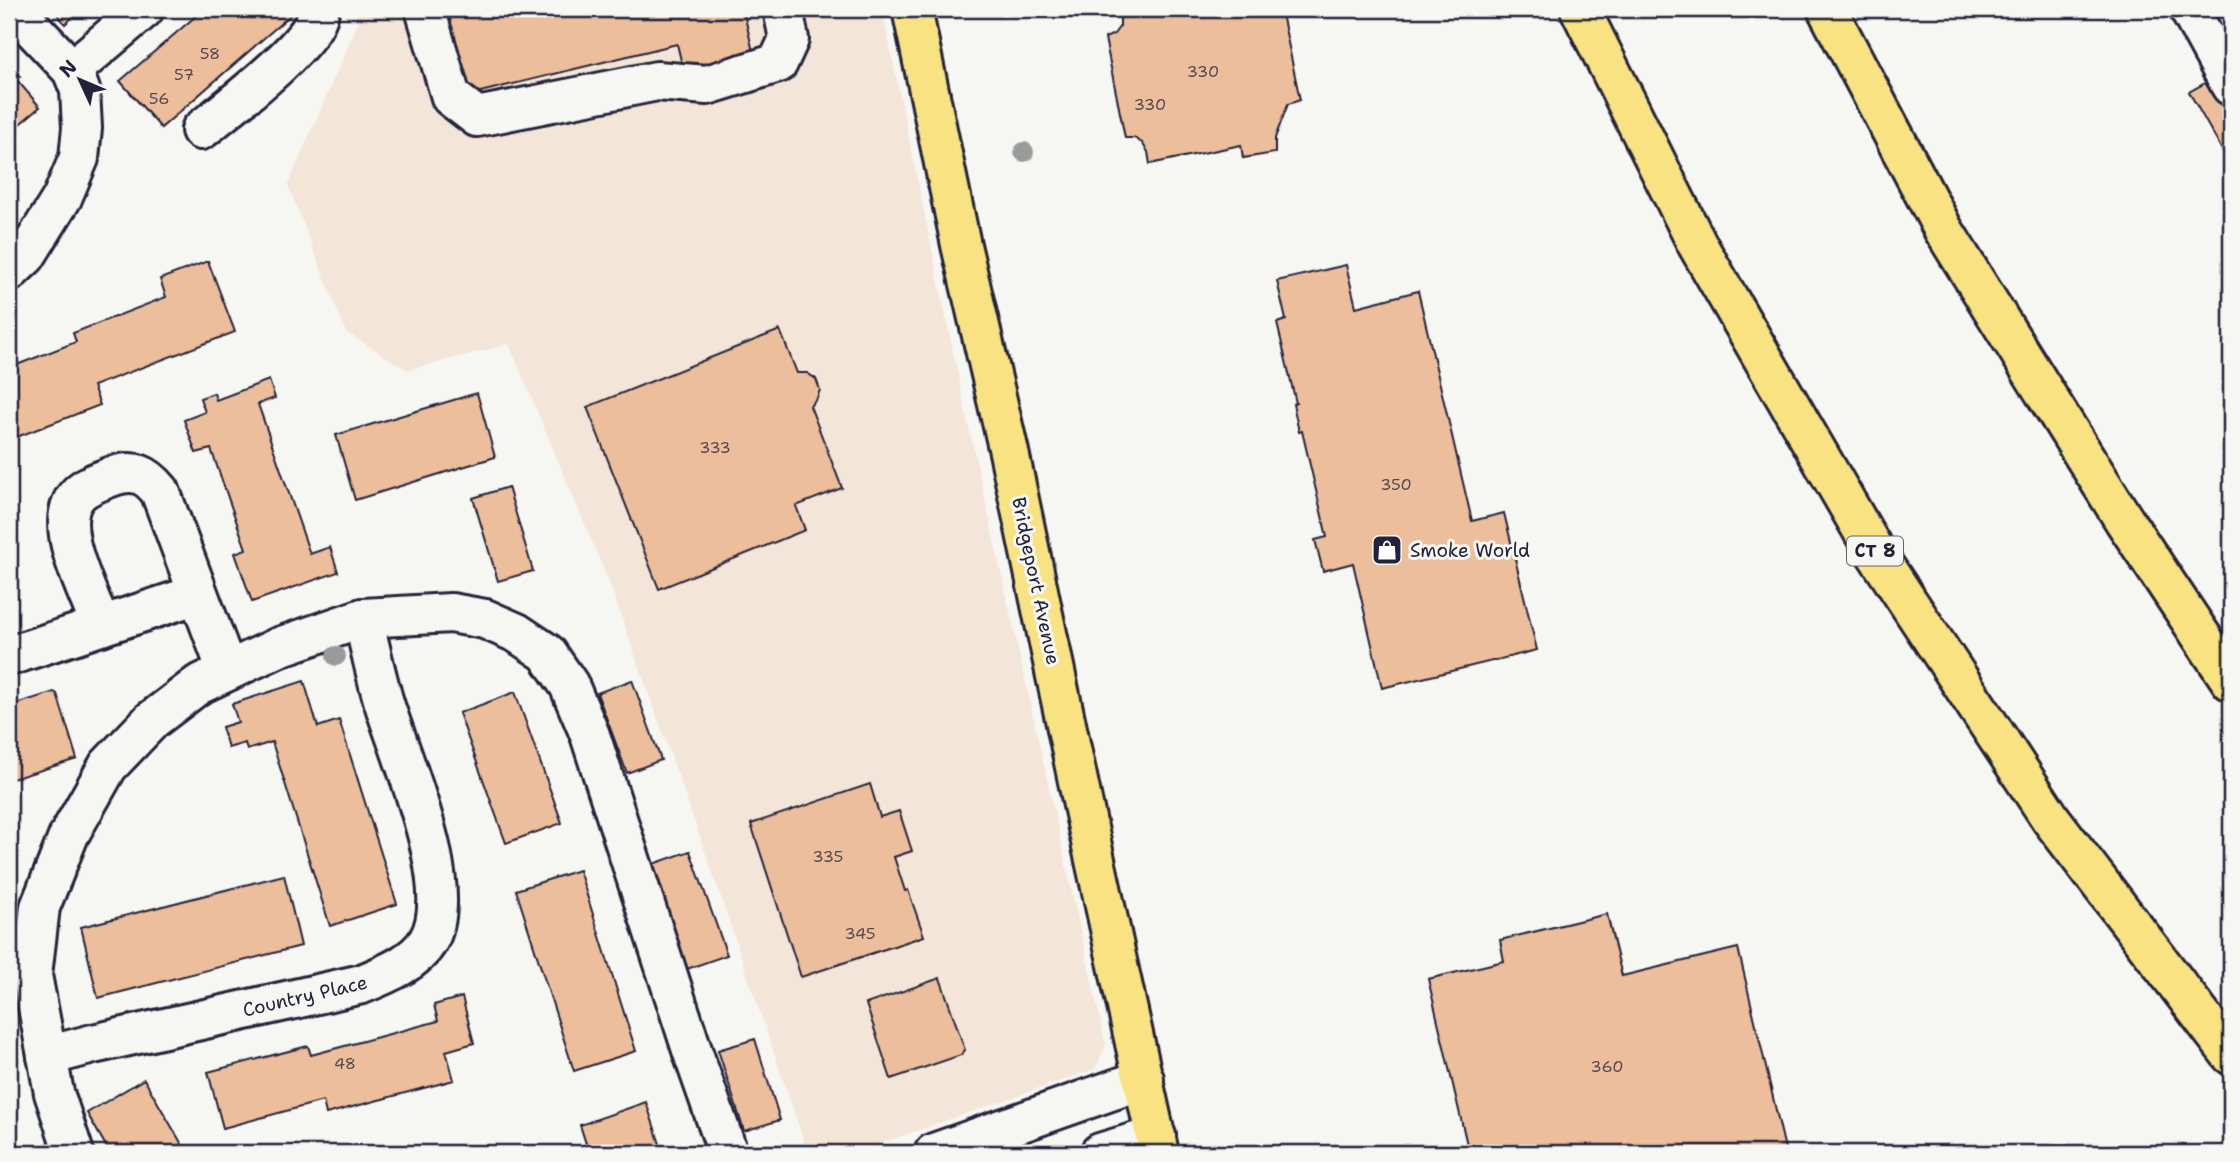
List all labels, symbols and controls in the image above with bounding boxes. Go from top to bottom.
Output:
house number: 58 [200,43,220,64]
north arrow [46,46,116,116]
text: N [54,54,82,83]
house number: 330 [1187,61,1219,82]
house number: 57 [174,64,194,85]
house number: 56 [149,88,169,109]
house number: 330 [1134,94,1166,115]
house number: 333 [699,437,731,458]
house number: 350 [1380,474,1412,495]
street label: Bridgeport Avenue [1006,495,1066,667]
shop icon: Smoke World [1370,533,1404,567]
road number: CT 8 [1847,536,1903,566]
place label: Smoke World [1410,538,1530,563]
house number: 335 [813,846,843,867]
house number: 345 [844,923,876,944]
street label: Country Place [240,969,370,1023]
house number: 48 [334,1053,356,1074]
house number: 360 [1591,1056,1623,1077]

